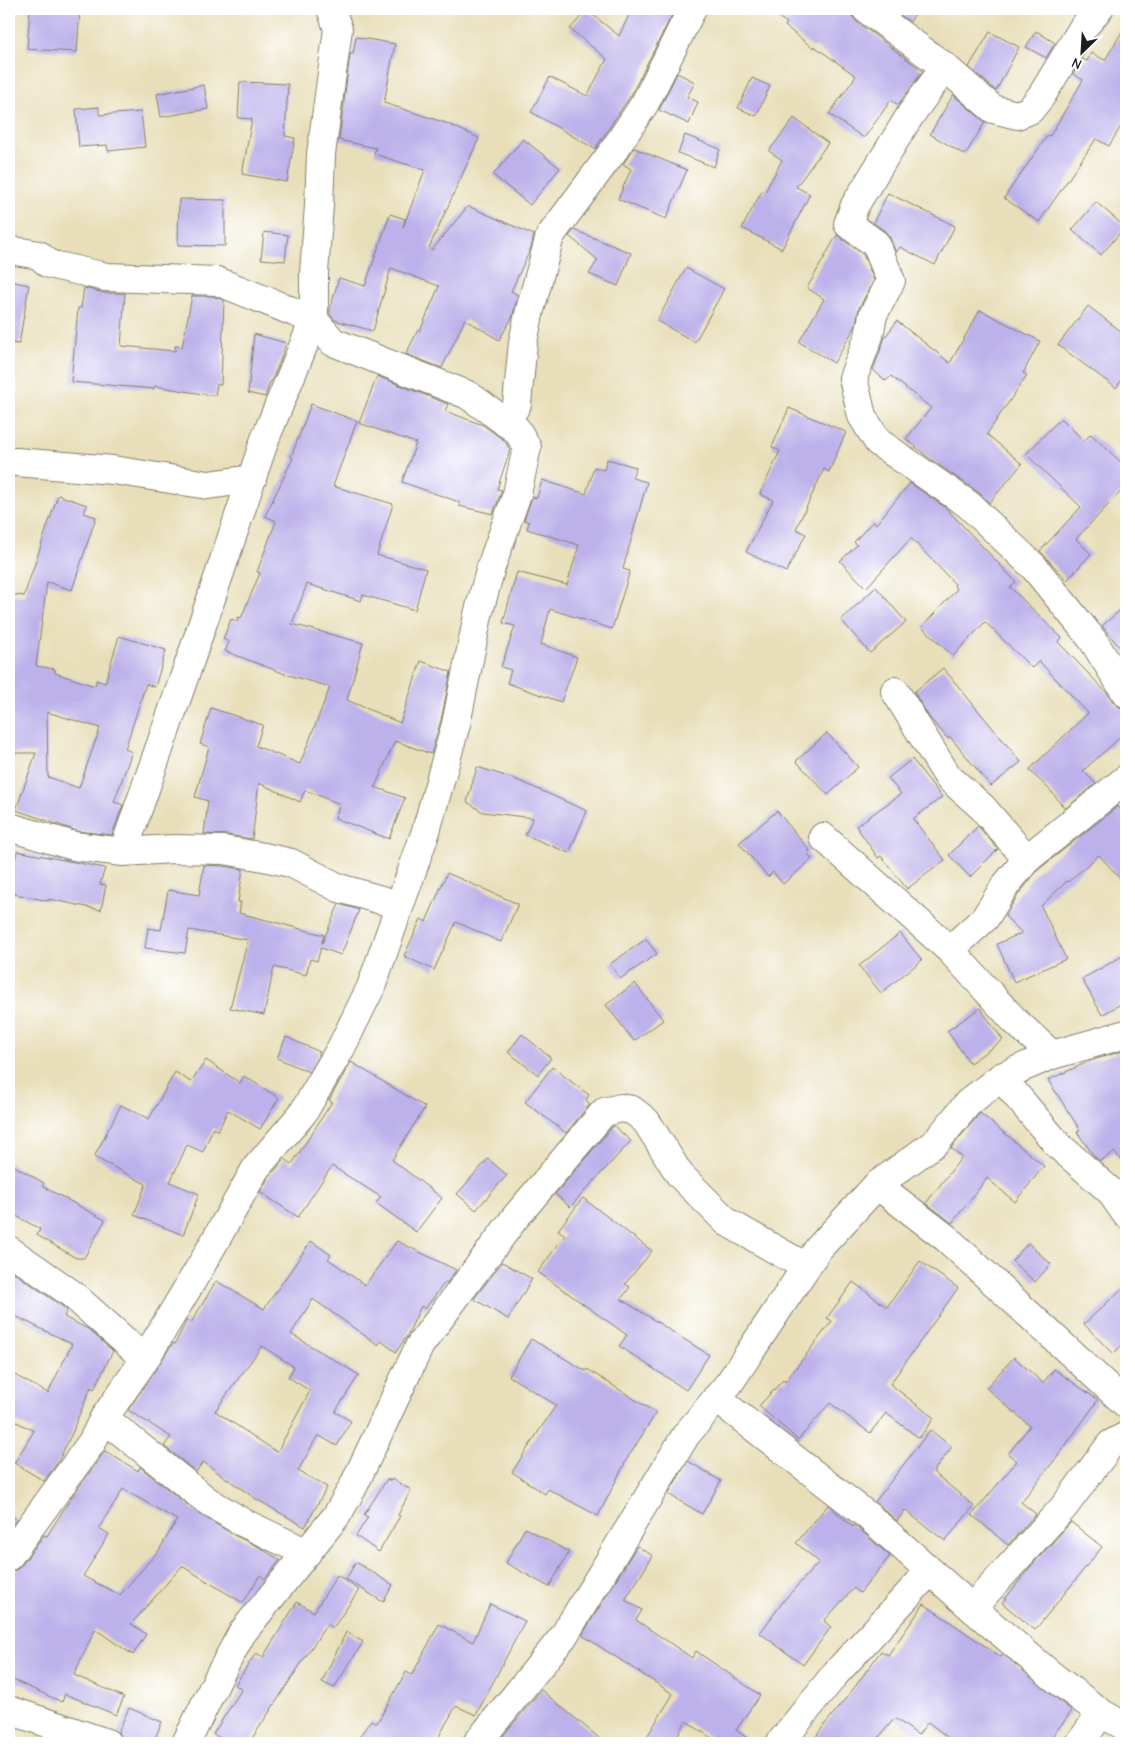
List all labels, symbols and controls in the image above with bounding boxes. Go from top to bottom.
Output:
north arrow [1058,28,1108,78]
text: N [1069,54,1084,73]

